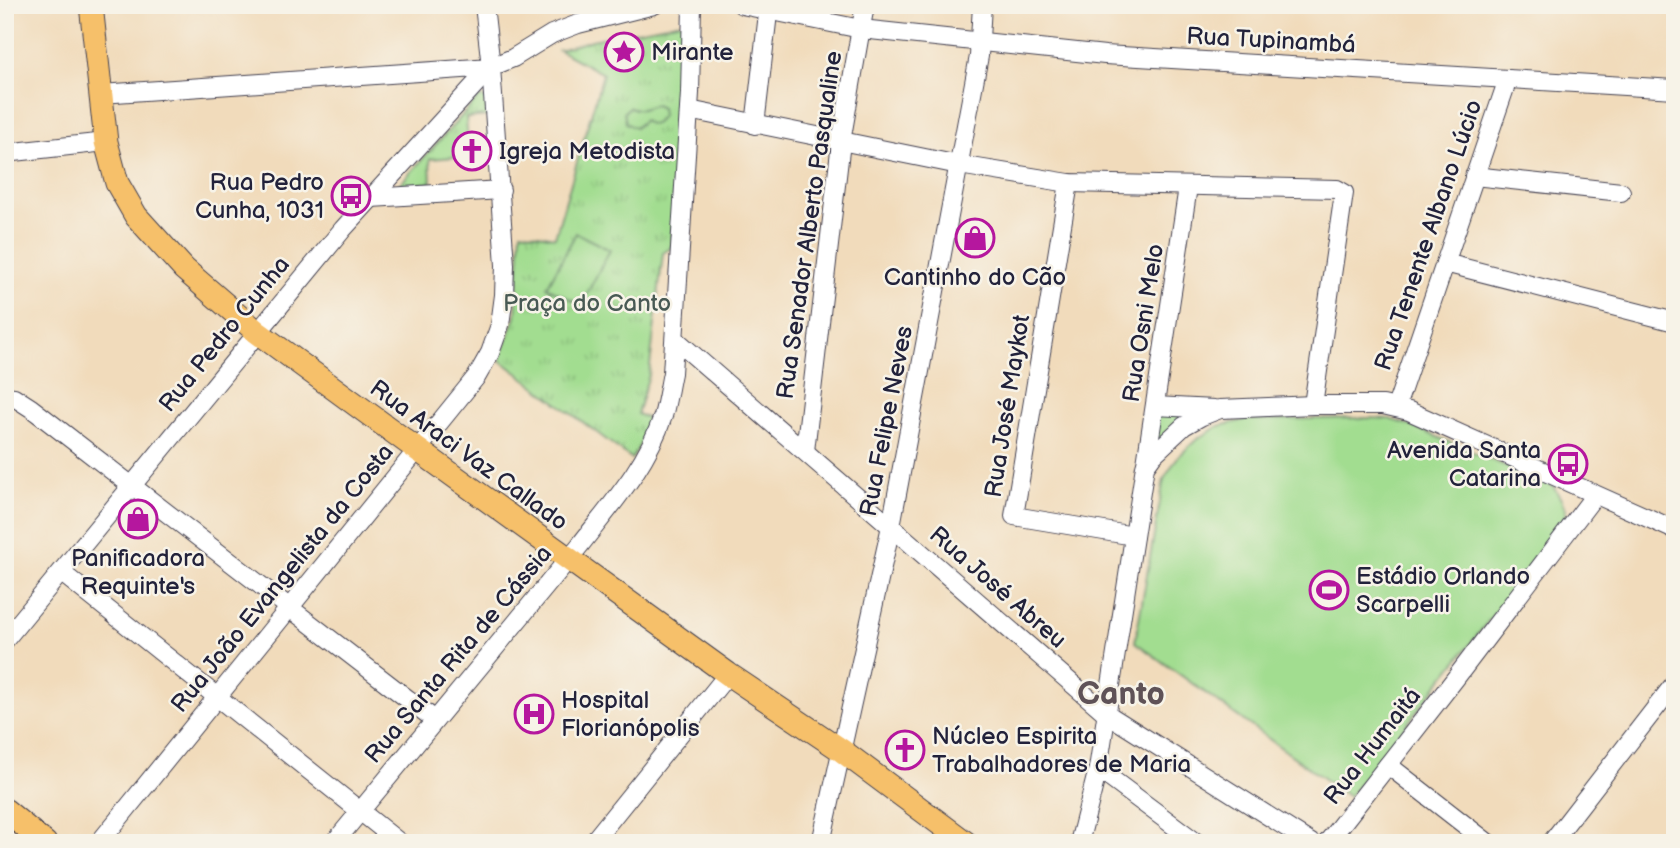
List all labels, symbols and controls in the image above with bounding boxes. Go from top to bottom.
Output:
street label: Rua Tupinambá [1186,22,1356,59]
place icon: Mirante [603,31,645,73]
place label: Mirante [651,38,734,67]
street label: Rua Senador Alberto Pasqualine [771,49,848,401]
street label: Rua Tenente Albano Lúcio [1368,96,1488,374]
church icon: Igreja Metodista [451,130,493,172]
place label: Igreja Metodista [499,137,675,166]
place label: Rua Pedro Cunha, 1031 [195,168,324,225]
bus stop icon: Rua Pedro Cunha, 1031 [330,175,372,217]
shop icon: Cantinho do Cão [954,217,996,259]
street label: Rua Osni Melo [1117,242,1170,404]
street label: Rua Pedro Cunha [153,251,296,418]
place label: Cantinho do Cão [884,263,1066,292]
park label: Praça do Canto [503,289,671,318]
street label: Rua José Maykot [979,312,1036,500]
street label: Rua Felipe Neves [854,323,919,519]
street label: Rua Araci Vaz Callado [364,374,573,537]
place label: Avenida Santa Catarina [1387,436,1541,493]
street label: Rua João Evangelista da Costa [165,438,400,718]
bus stop icon: Avenida Santa Catarina [1547,443,1589,485]
shop icon: Panificadora Requinte's [117,498,159,540]
street label: Rua José Abreu [923,520,1072,655]
street label: Rua Santa Rita de Cássia [359,539,558,769]
place label: Panificadora Requinte's [71,544,205,601]
place label: Estádio Orlando Scarpelli [1356,562,1530,619]
sports icon: Estádio Orlando Scarpelli [1308,569,1350,611]
district label: Canto [1077,675,1165,714]
street label: Rua Humaitá [1318,682,1427,811]
place label: Hospital Florianópolis [561,686,700,743]
hospital icon: Hospital Florianópolis [513,693,555,735]
place label: Núcleo Espirita Trabalhadores de Maria [932,722,1191,779]
church icon: Núcleo Espirita Trabalhadores de Maria [884,729,926,771]

